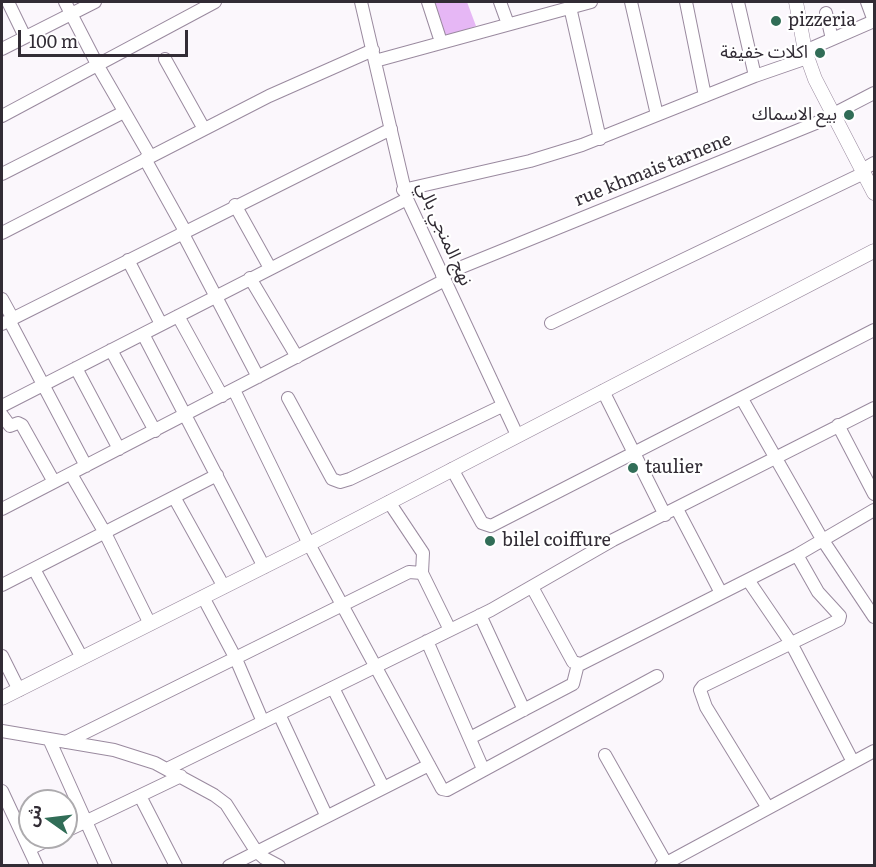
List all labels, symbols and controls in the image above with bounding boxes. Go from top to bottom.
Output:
place label: pizzeria [788,10,856,32]
marker: pizzeria [769,14,783,28]
scale bar [21,18,190,56]
text: 100 m [29,27,78,54]
place label: اكلات خفيفة [720,42,808,64]
marker: اكلات خفيفة [813,46,827,60]
place label: بيع الاسماك [752,104,837,126]
marker: بيع الاسماك [842,108,856,122]
street label: rue khmais tarnene [571,129,735,211]
street label: نهج المنجي بالي [412,179,476,289]
place label: taulier [645,457,702,479]
marker: taulier [626,461,640,475]
place label: bilel coiffure [502,530,611,552]
marker: bilel coiffure [483,534,497,548]
north arrow [18,789,78,849]
text: ش [18,802,47,829]

